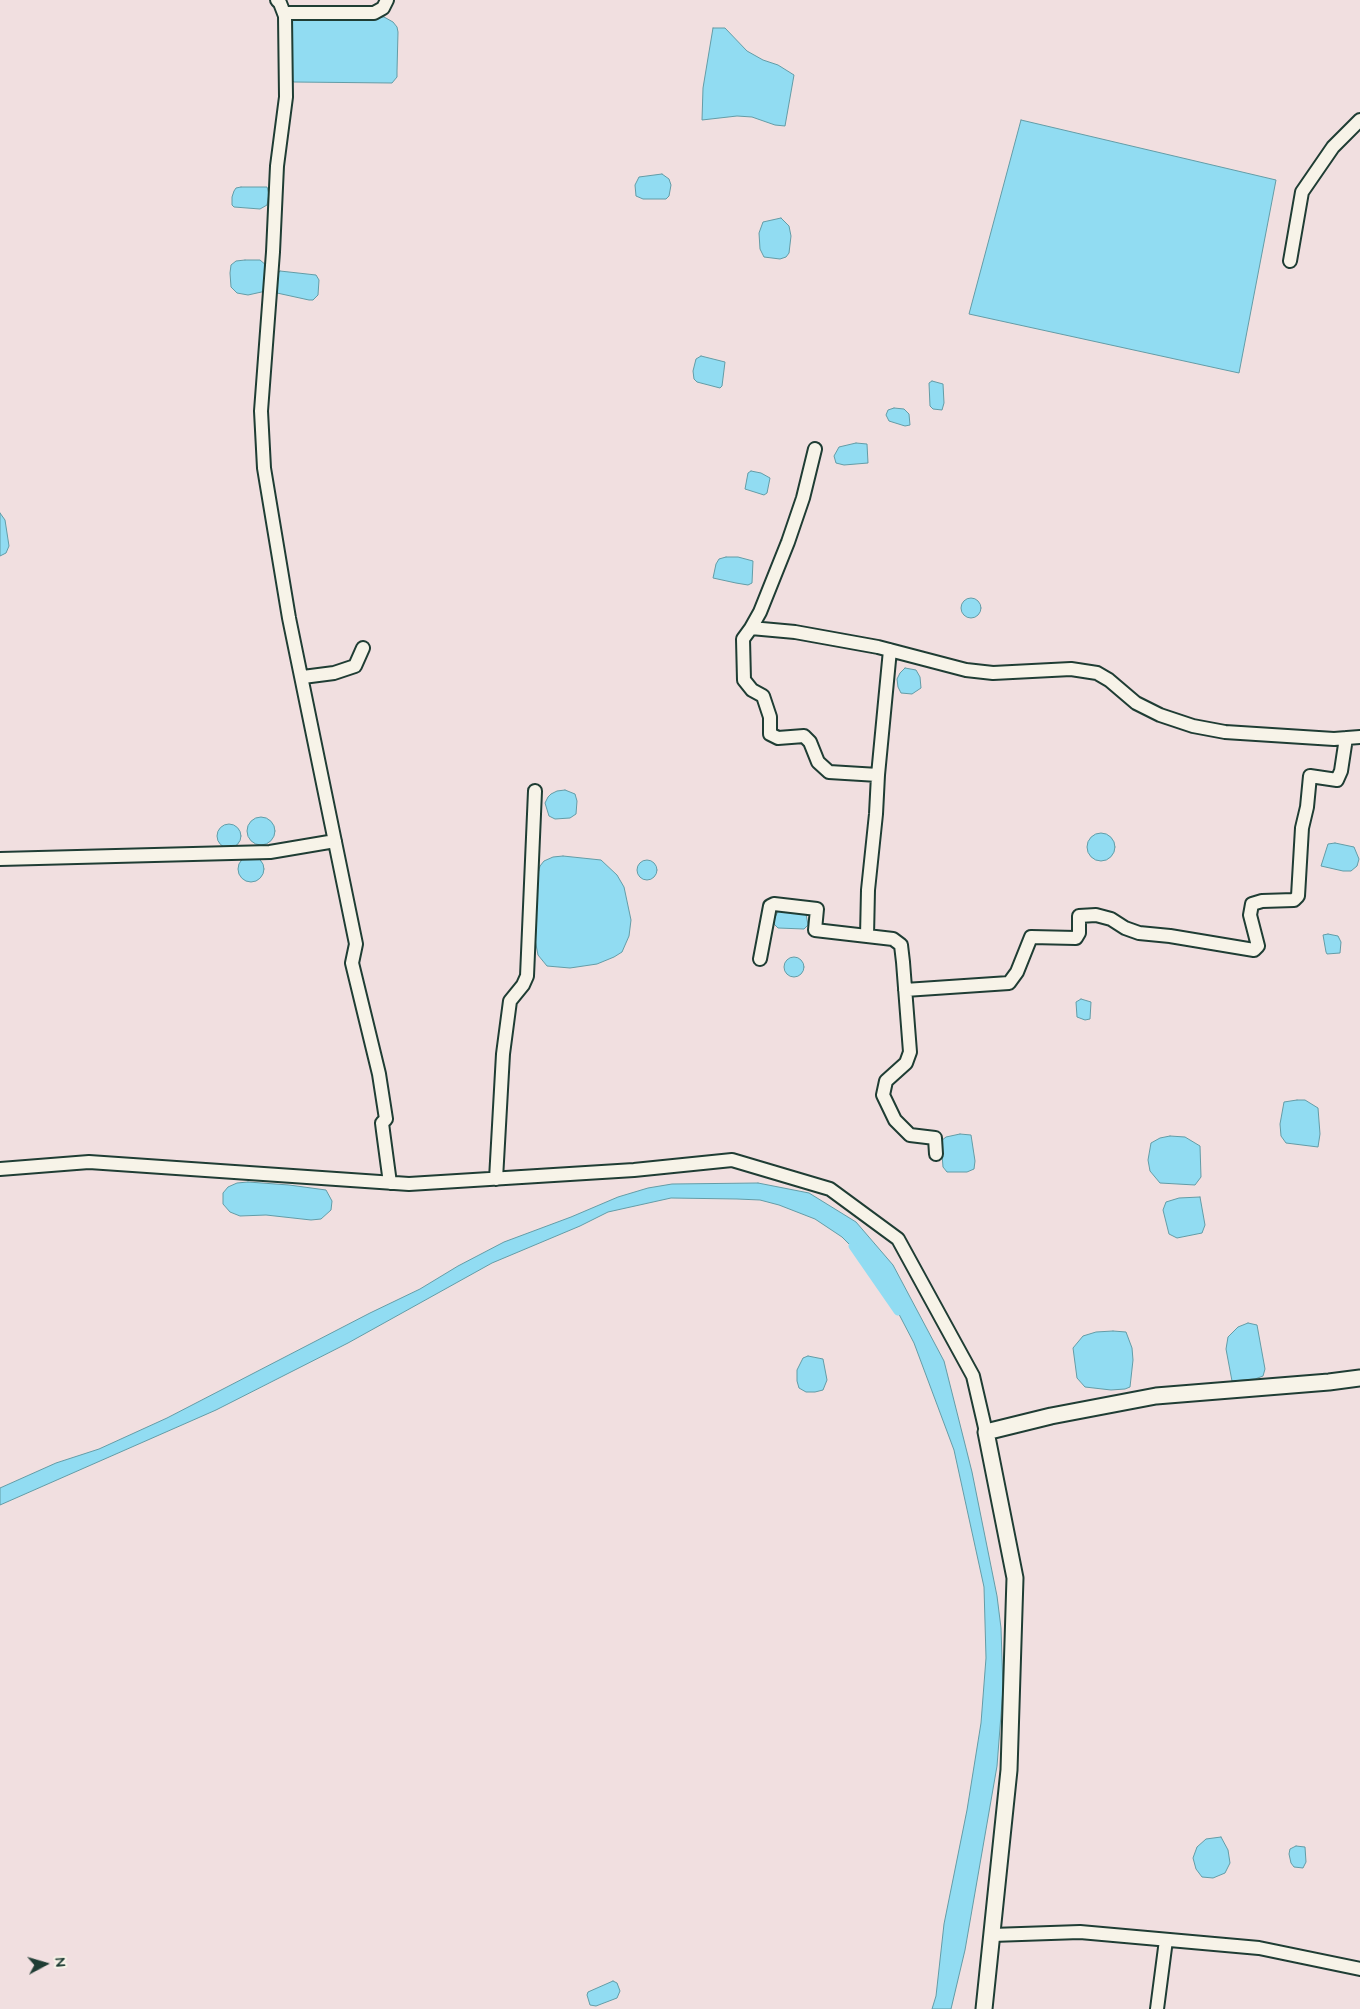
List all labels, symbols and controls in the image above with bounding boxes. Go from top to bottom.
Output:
north arrow [20,1939,70,1989]
text: N [50,1957,70,1968]

